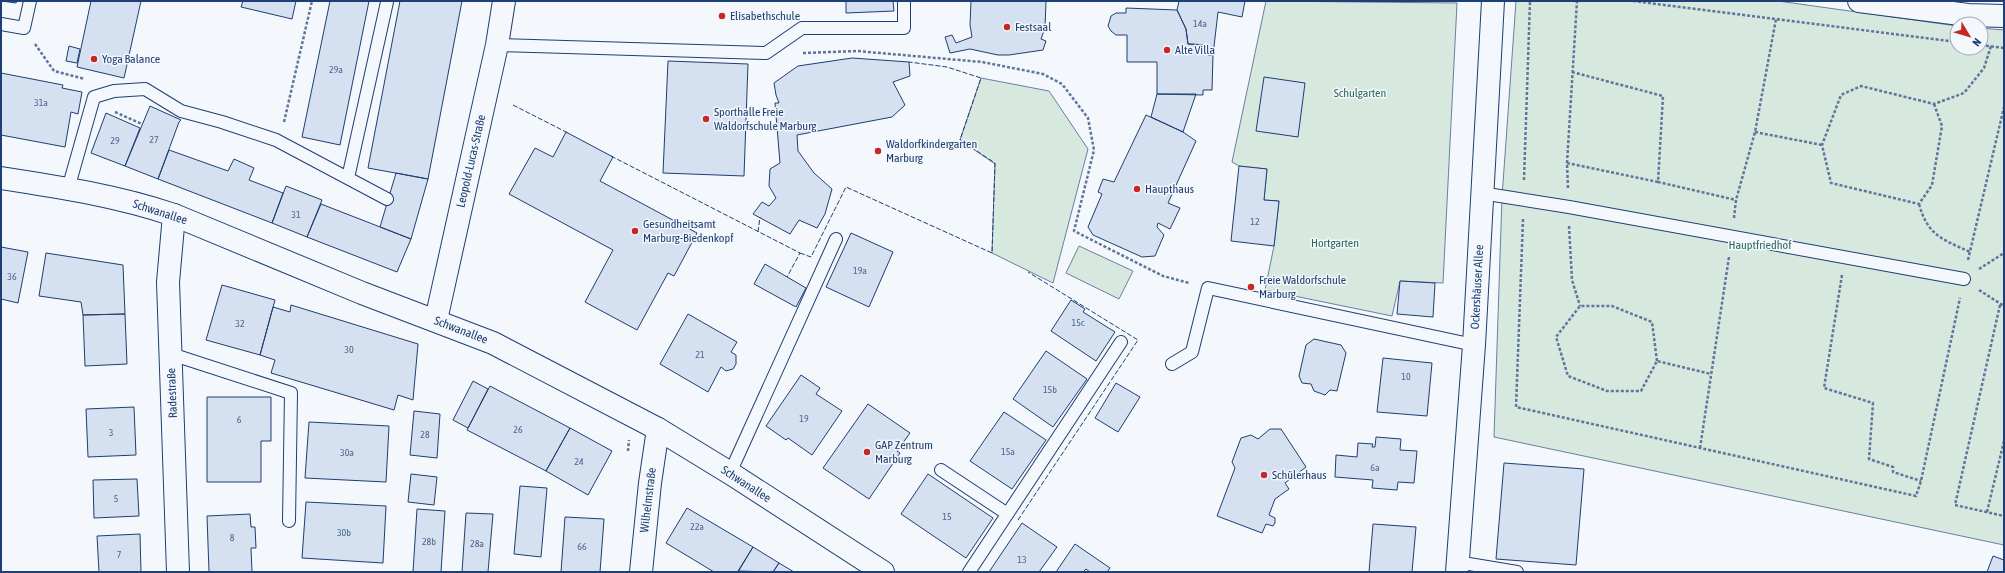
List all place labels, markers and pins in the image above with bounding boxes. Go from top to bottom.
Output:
place label: Elisabethschule [730,9,800,23]
marker: Elisabethschule [717,11,727,21]
place label: Festsaal [1015,20,1052,34]
marker: Festsaal [1002,22,1012,32]
place label: Alte Villa [1175,43,1215,57]
marker: Alte Villa [1162,45,1172,55]
place label: Yoga Balance [102,52,160,66]
marker: Yoga Balance [89,54,99,64]
place label: Sporthalle Freie Waldorfschule Marburg [714,105,817,133]
marker: Sporthalle Freie Waldorfschule Marburg [701,114,711,124]
place label: Waldorfkindergarten Marburg [886,137,977,165]
marker: Waldorfkindergarten Marburg [873,146,883,156]
place label: Haupthaus [1145,182,1194,196]
marker: Haupthaus [1132,184,1142,194]
place label: Gesundheitsamt Marburg-Biedenkopf [643,217,734,245]
marker: Gesundheitsamt Marburg-Biedenkopf [630,226,640,236]
place label: Freie Waldorfschule Marburg [1259,273,1346,301]
marker: Freie Waldorfschule Marburg [1246,282,1256,292]
place label: GAP Zentrum Marburg [875,438,933,466]
marker: GAP Zentrum Marburg [862,447,872,457]
place label: Schülerhaus [1272,468,1327,482]
marker: Schülerhaus [1259,470,1269,480]

